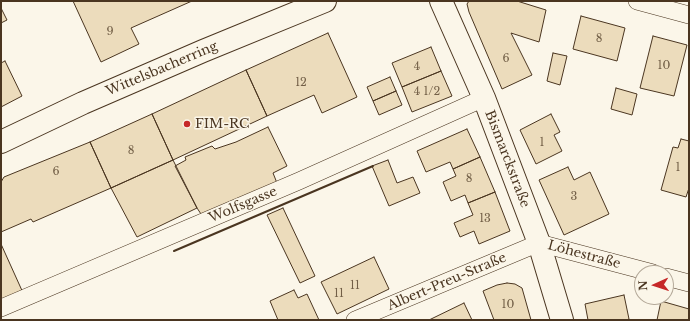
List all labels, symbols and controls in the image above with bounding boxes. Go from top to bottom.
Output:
house number: 9 [106,25,114,39]
house number: 8 [596,32,602,46]
street label: Wittelsbacherring [104,38,220,100]
house number: 6 [502,52,510,66]
house number: 10 [658,59,670,73]
house number: 4 [414,60,420,74]
house number: 12 [295,76,307,90]
house number: 4 1/2 [414,85,440,99]
street label: Bismarckstraße [481,108,533,210]
place label: FIM-RC [195,116,250,132]
marker: FIM-RC [182,119,192,129]
house number: 1 [540,136,544,150]
house number: 8 [128,144,134,158]
house number: 1 [676,161,680,175]
house number: 6 [52,165,60,179]
house number: 8 [466,172,472,186]
street label: Wolfsgasse [207,184,279,226]
house number: 3 [571,190,577,204]
house number: 13 [479,212,491,226]
street label: Löhestraße [546,238,622,272]
street label: Albert-Preu-Straße [385,250,509,314]
north arrow [634,265,674,305]
house number: 11 [350,279,360,293]
text: N [636,280,650,291]
house number: 11 [334,287,344,301]
house number: 10 [502,298,514,312]

